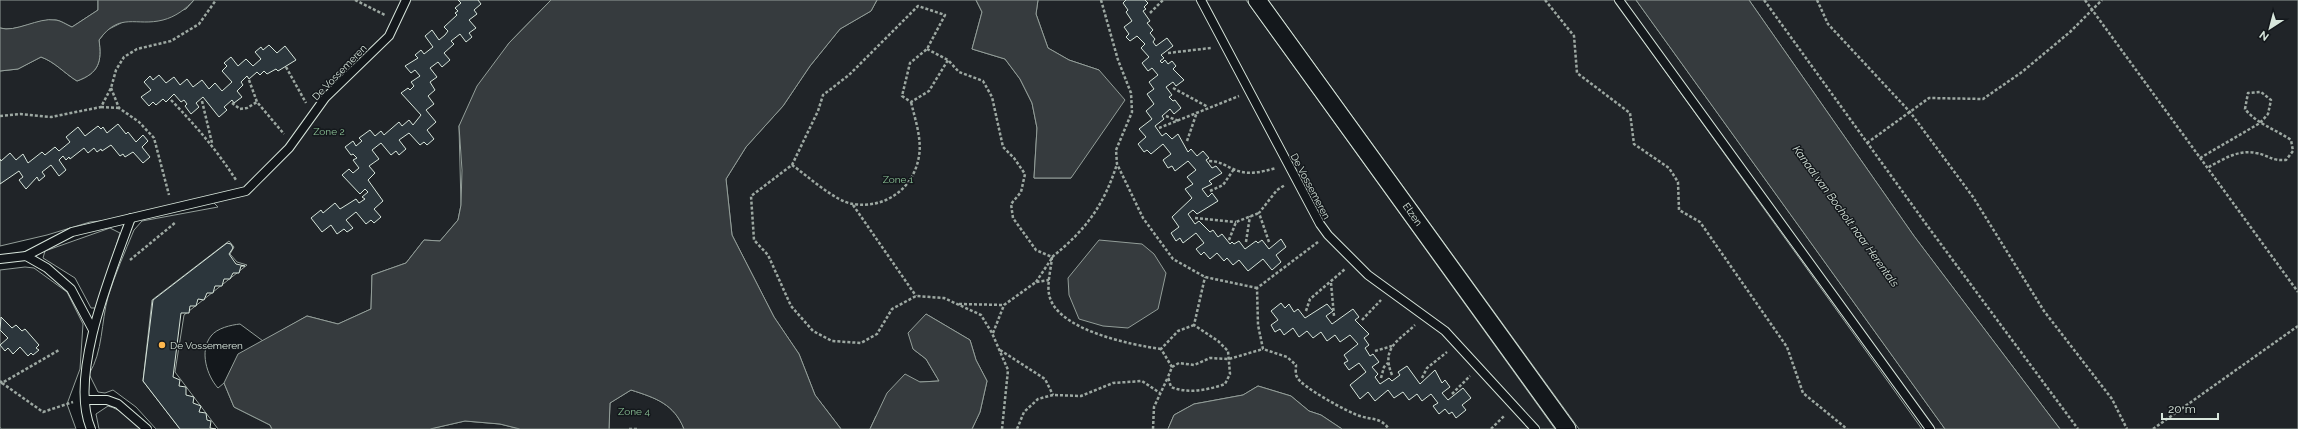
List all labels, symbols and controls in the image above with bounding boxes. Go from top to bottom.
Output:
north arrow [2250,8,2290,48]
text: N [2257,28,2272,43]
street label: De Vossemeren [310,42,369,102]
park label: Zone 2 [313,126,345,137]
water label: Kanaal van Bocholt naar Herentals [1790,143,1901,290]
street label: De Vossemeren [1289,151,1333,221]
park label: Zone 1 [883,174,914,185]
street label: Elzen [1401,201,1425,228]
marker: De Vossemeren [157,340,167,350]
place label: De Vossemeren [170,340,243,351]
scale bar [2162,395,2218,421]
text: 20 m [2168,402,2196,416]
park label: Zone 4 [618,406,650,417]

